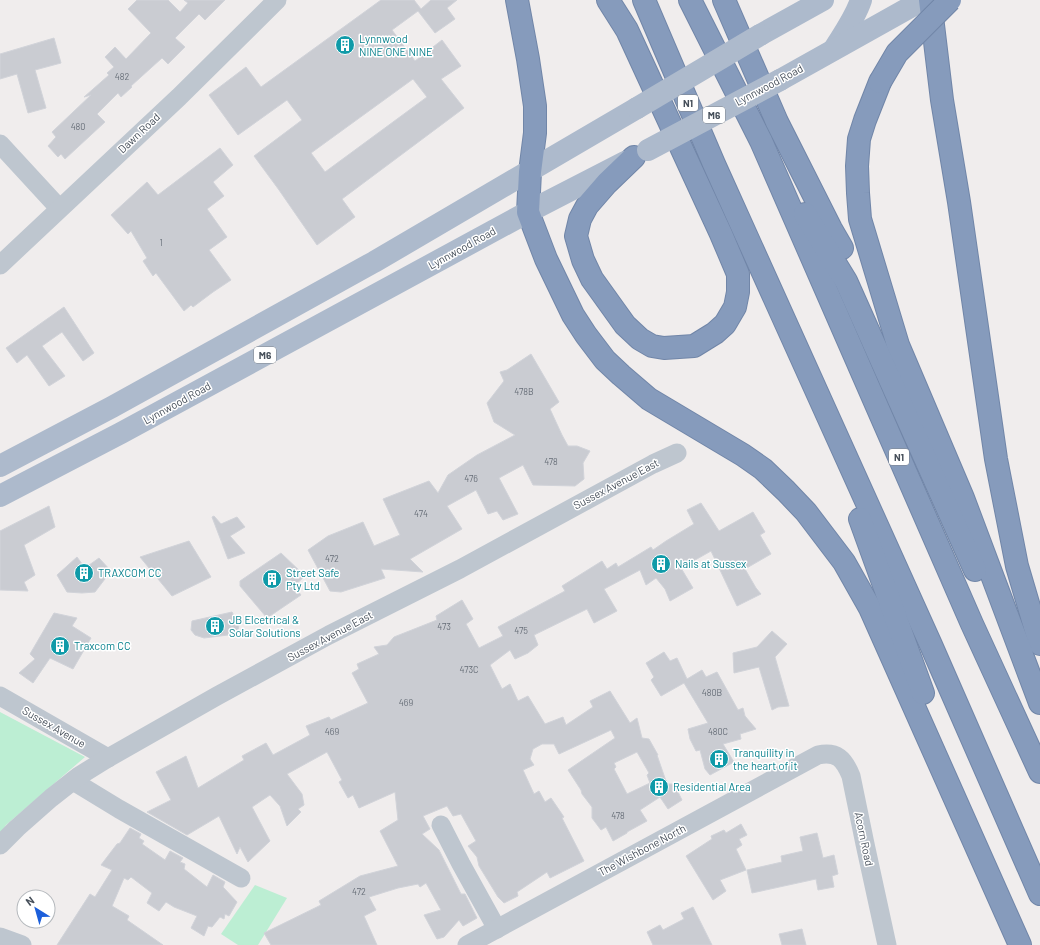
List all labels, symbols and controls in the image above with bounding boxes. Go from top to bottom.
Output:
place label: Lynnwood NINE ONE NINE [359,32,433,58]
building icon: Lynnwood NINE ONE NINE [334,34,356,56]
street label: Lynnwood Road [733,61,805,108]
house number: 482 [115,71,129,82]
road number: N1 [678,95,698,111]
road number: M6 [703,107,725,123]
street label: Dawn Road [115,110,162,155]
house number: 480 [71,121,85,132]
street label: Lynnwood Road [426,224,498,271]
house number: 1 [159,237,163,248]
road number: M6 [254,347,276,363]
street label: Lynnwood Road [141,379,213,426]
house number: 478B [514,386,534,397]
road number: N1 [889,449,909,465]
house number: 478 [544,456,558,467]
street label: Sussex Avenue East [571,456,661,512]
house number: 476 [464,473,478,484]
house number: 474 [414,508,428,519]
house number: 472 [325,553,339,564]
building icon: Nails at Sussex [650,553,672,575]
place label: Nails at Sussex [675,557,746,570]
building icon: TRAXCOM CC [73,562,95,584]
place label: TRAXCOM CC [98,566,161,579]
place label: Street Safe Pty Ltd [286,566,340,592]
building icon: Street Safe Pty Ltd [261,568,283,590]
street label: Sussex Avenue East [285,608,375,664]
place label: JB Elcetrical & Solar Solutions [229,613,301,639]
building icon: JB Elcetrical & Solar Solutions [204,615,226,637]
house number: 473 [437,621,451,632]
house number: 475 [514,625,528,636]
building icon: Traxcom CC [49,635,71,657]
place label: Traxcom CC [74,639,131,652]
house number: 473C [459,664,479,675]
house number: 480B [702,687,722,698]
house number: 469 [399,697,413,708]
street label: Sussex Avenue [20,703,88,750]
house number: 469 [325,726,339,737]
house number: 480C [708,726,728,737]
place label: Tranquility in the heart of it [733,746,797,772]
building icon: Tranquility in the heart of it [708,748,730,770]
building icon: Residential Area [648,776,670,798]
place label: Residential Area [673,780,751,793]
house number: 478 [611,810,625,821]
street label: Acorn Road [852,811,877,867]
street label: The Wishbone North [596,821,688,878]
house number: 472 [352,886,366,897]
north arrow [16,889,56,929]
text: N [23,893,37,908]

